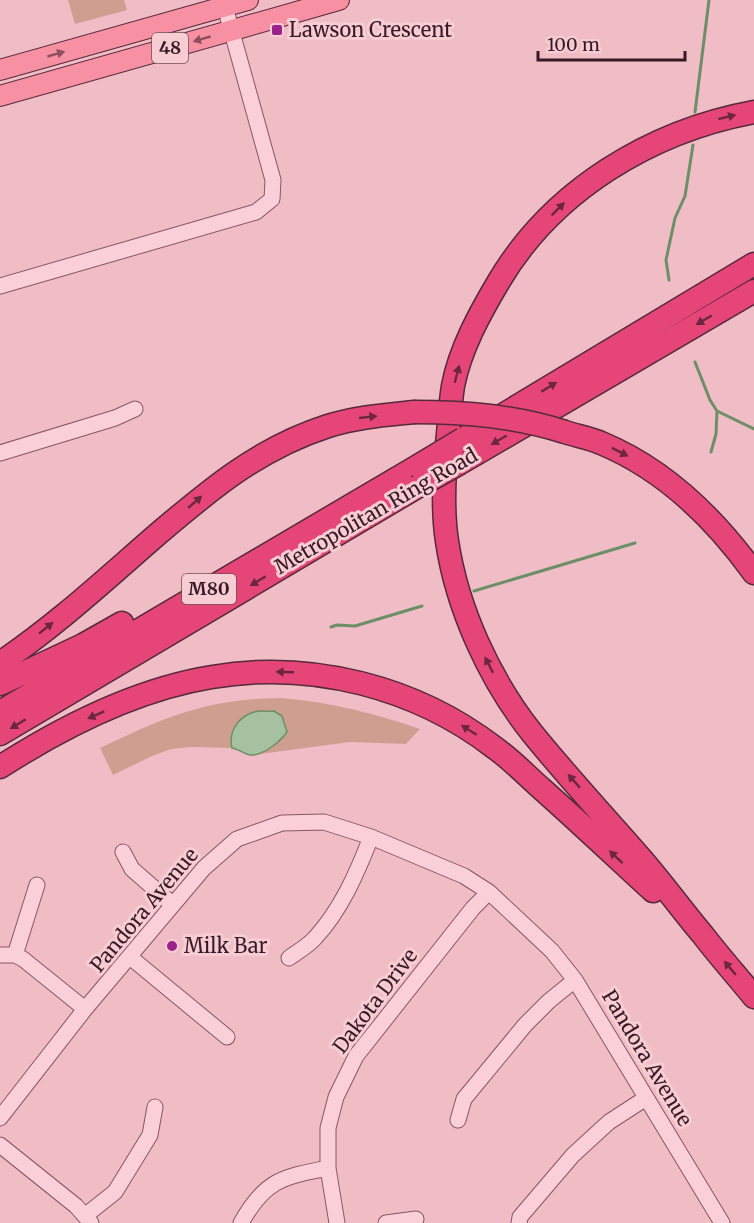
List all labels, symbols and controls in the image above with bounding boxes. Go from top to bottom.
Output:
place label: Lawson Crescent [289,17,452,42]
marker: Lawson Crescent [270,23,284,37]
scale bar [538,24,685,62]
road number: 48 [152,33,188,63]
text: 100 m [547,33,600,56]
one-way arrow [193,35,211,44]
one-way arrow [47,49,65,58]
one-way arrow [718,112,736,122]
one-way arrow [550,203,564,217]
one-way arrow [695,315,712,325]
one-way arrow [452,364,462,383]
one-way arrow [541,382,558,392]
one-way arrow [358,412,377,422]
one-way arrow [490,435,507,445]
street label: Metropolitan Ring Road [270,442,482,579]
one-way arrow [611,447,629,457]
one-way arrow [187,496,202,509]
road number: M80 [182,574,236,604]
one-way arrow [249,576,266,586]
one-way arrow [38,621,54,634]
one-way arrow [485,656,494,673]
one-way arrow [275,668,294,677]
one-way arrow [87,710,105,720]
one-way arrow [10,718,26,729]
one-way arrow [460,724,477,735]
one-way arrow [568,774,581,789]
street label: Pandora Avenue [84,842,203,977]
one-way arrow [609,851,624,864]
place label: Milk Bar [184,933,267,958]
marker: Milk Bar [165,939,179,953]
street label: Dakota Drive [327,943,422,1058]
one-way arrow [724,961,737,976]
street label: Pandora Avenue [597,985,698,1130]

